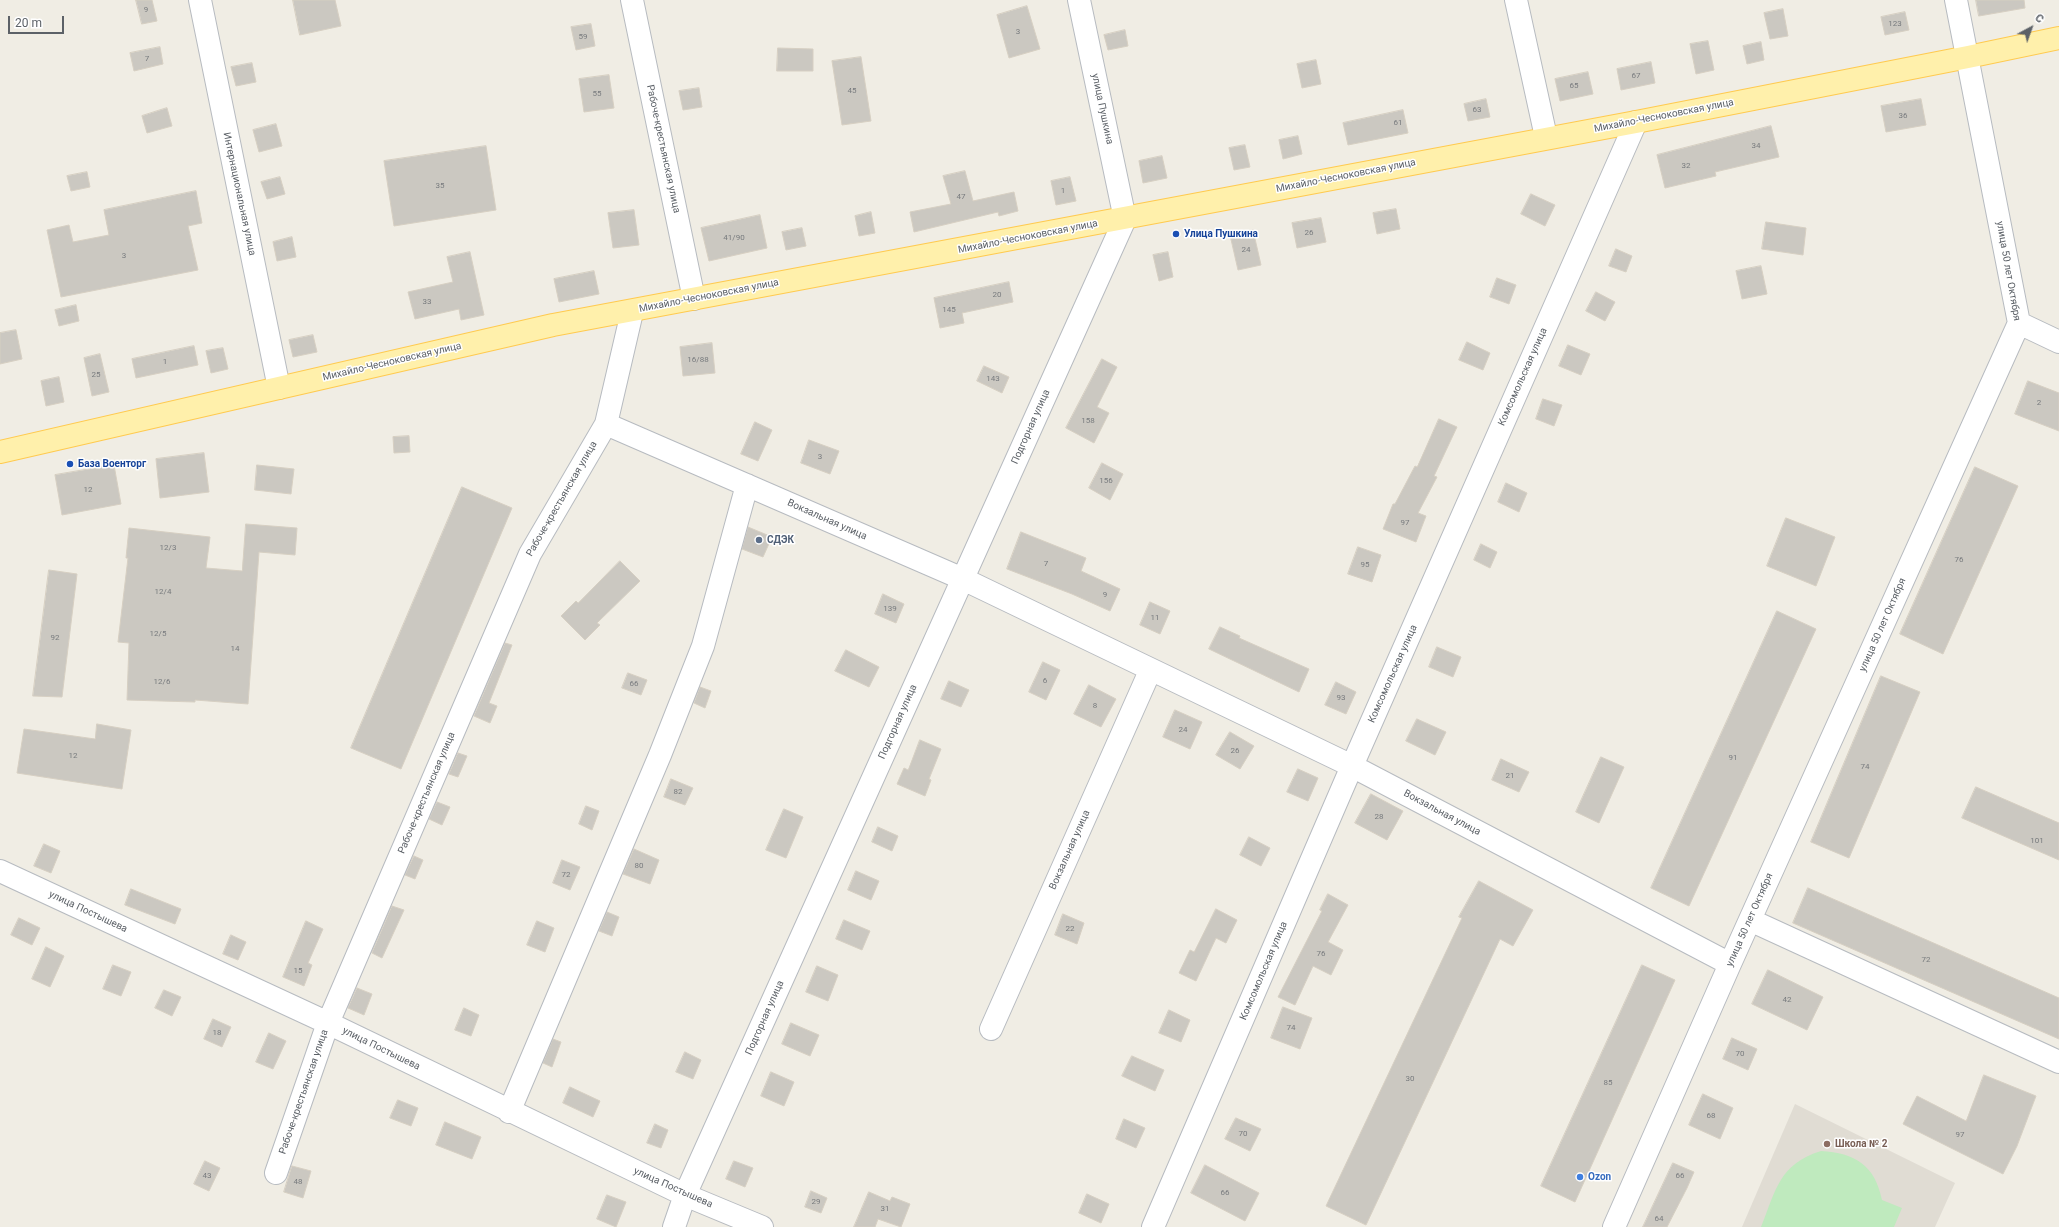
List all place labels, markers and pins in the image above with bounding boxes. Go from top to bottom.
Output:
place label: Улица Пушкина [1184,228,1258,240]
marker: Улица Пушкина [1171,229,1181,239]
place label: База Военторг [78,458,146,470]
marker: База Военторг [65,459,75,469]
place label: СДЭК [767,534,794,546]
marker: СДЭК [754,535,764,545]
place label: Школа № 2 [1835,1138,1887,1150]
marker: Школа № 2 [1822,1139,1832,1149]
place label: Ozon [1588,1171,1611,1183]
marker: Ozon [1575,1172,1585,1182]

